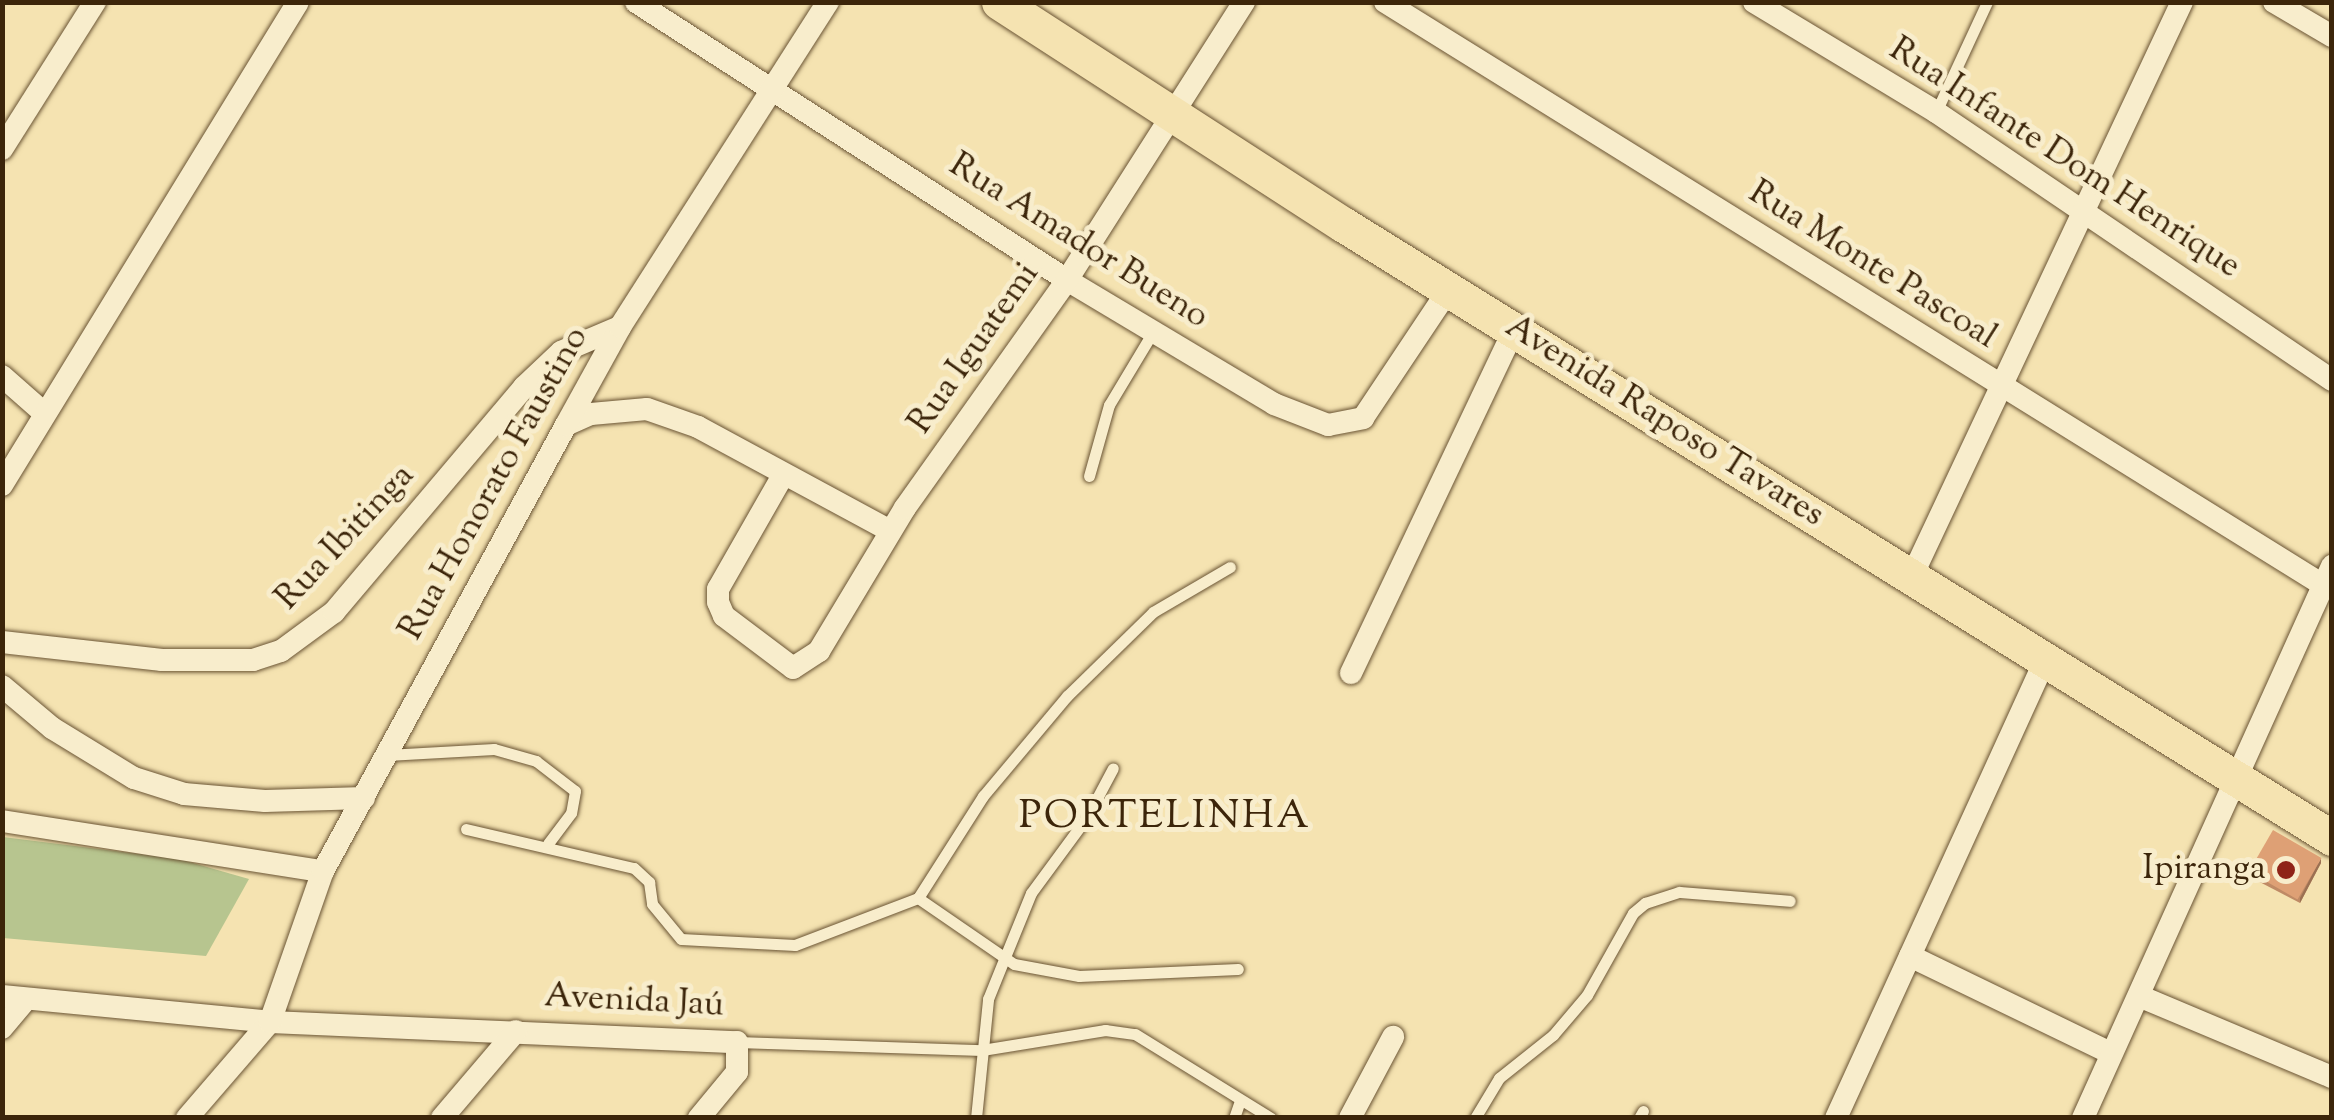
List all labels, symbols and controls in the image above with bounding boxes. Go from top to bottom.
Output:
street label: Rua Infante Dom Henrique [1880,30,2248,288]
street label: Rua Amador Bueno [941,145,1215,339]
street label: Rua Monte Pascoal [1740,173,2004,359]
street label: Rua Iguatemi [901,255,1049,443]
street label: Avenida Raposo Tavares [1497,307,1831,537]
street label: Rua Honorato Faustino [391,320,599,648]
street label: Rua Ibitinga [268,456,424,620]
district label: PORTELINHA [1019,794,1311,842]
place label: Ipiranga [2143,849,2266,891]
marker: Ipiranga [2275,859,2297,881]
street label: Avenida Jaú [543,976,725,1028]

